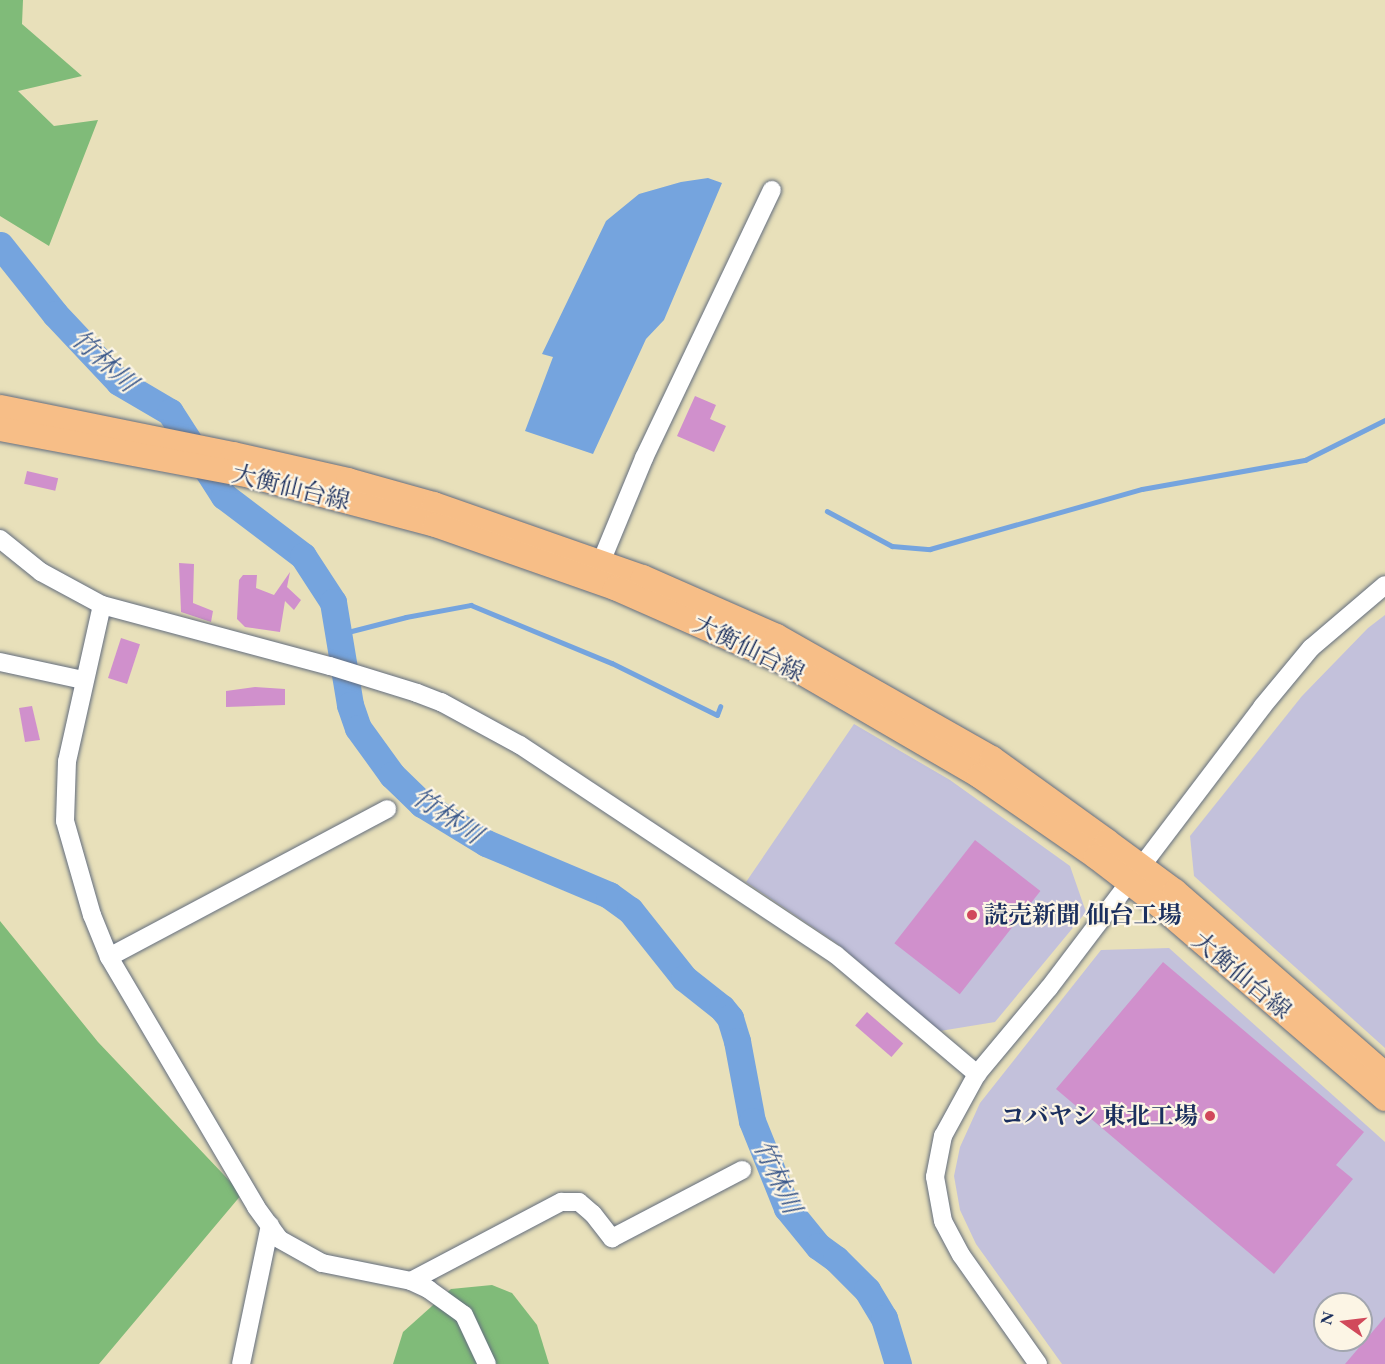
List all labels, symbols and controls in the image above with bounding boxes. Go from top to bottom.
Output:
water label: 竹林川 [65,323,143,399]
street label: 大衡仙台線 [229,459,353,515]
street label: 大衡仙台線 [689,609,809,687]
water label: 竹林川 [406,781,488,851]
place label: 読売新聞 仙台工場 [984,901,1182,929]
marker: 読売新聞 仙台工場 [965,908,979,922]
street label: 大衡仙台線 [1187,925,1297,1025]
place label: コバヤシ 東北工場 [1000,1102,1198,1130]
marker: コバヤシ 東北工場 [1203,1109,1217,1123]
water label: 竹林川 [746,1135,808,1219]
north arrow [1313,1292,1373,1352]
text: N [1315,1309,1339,1327]

